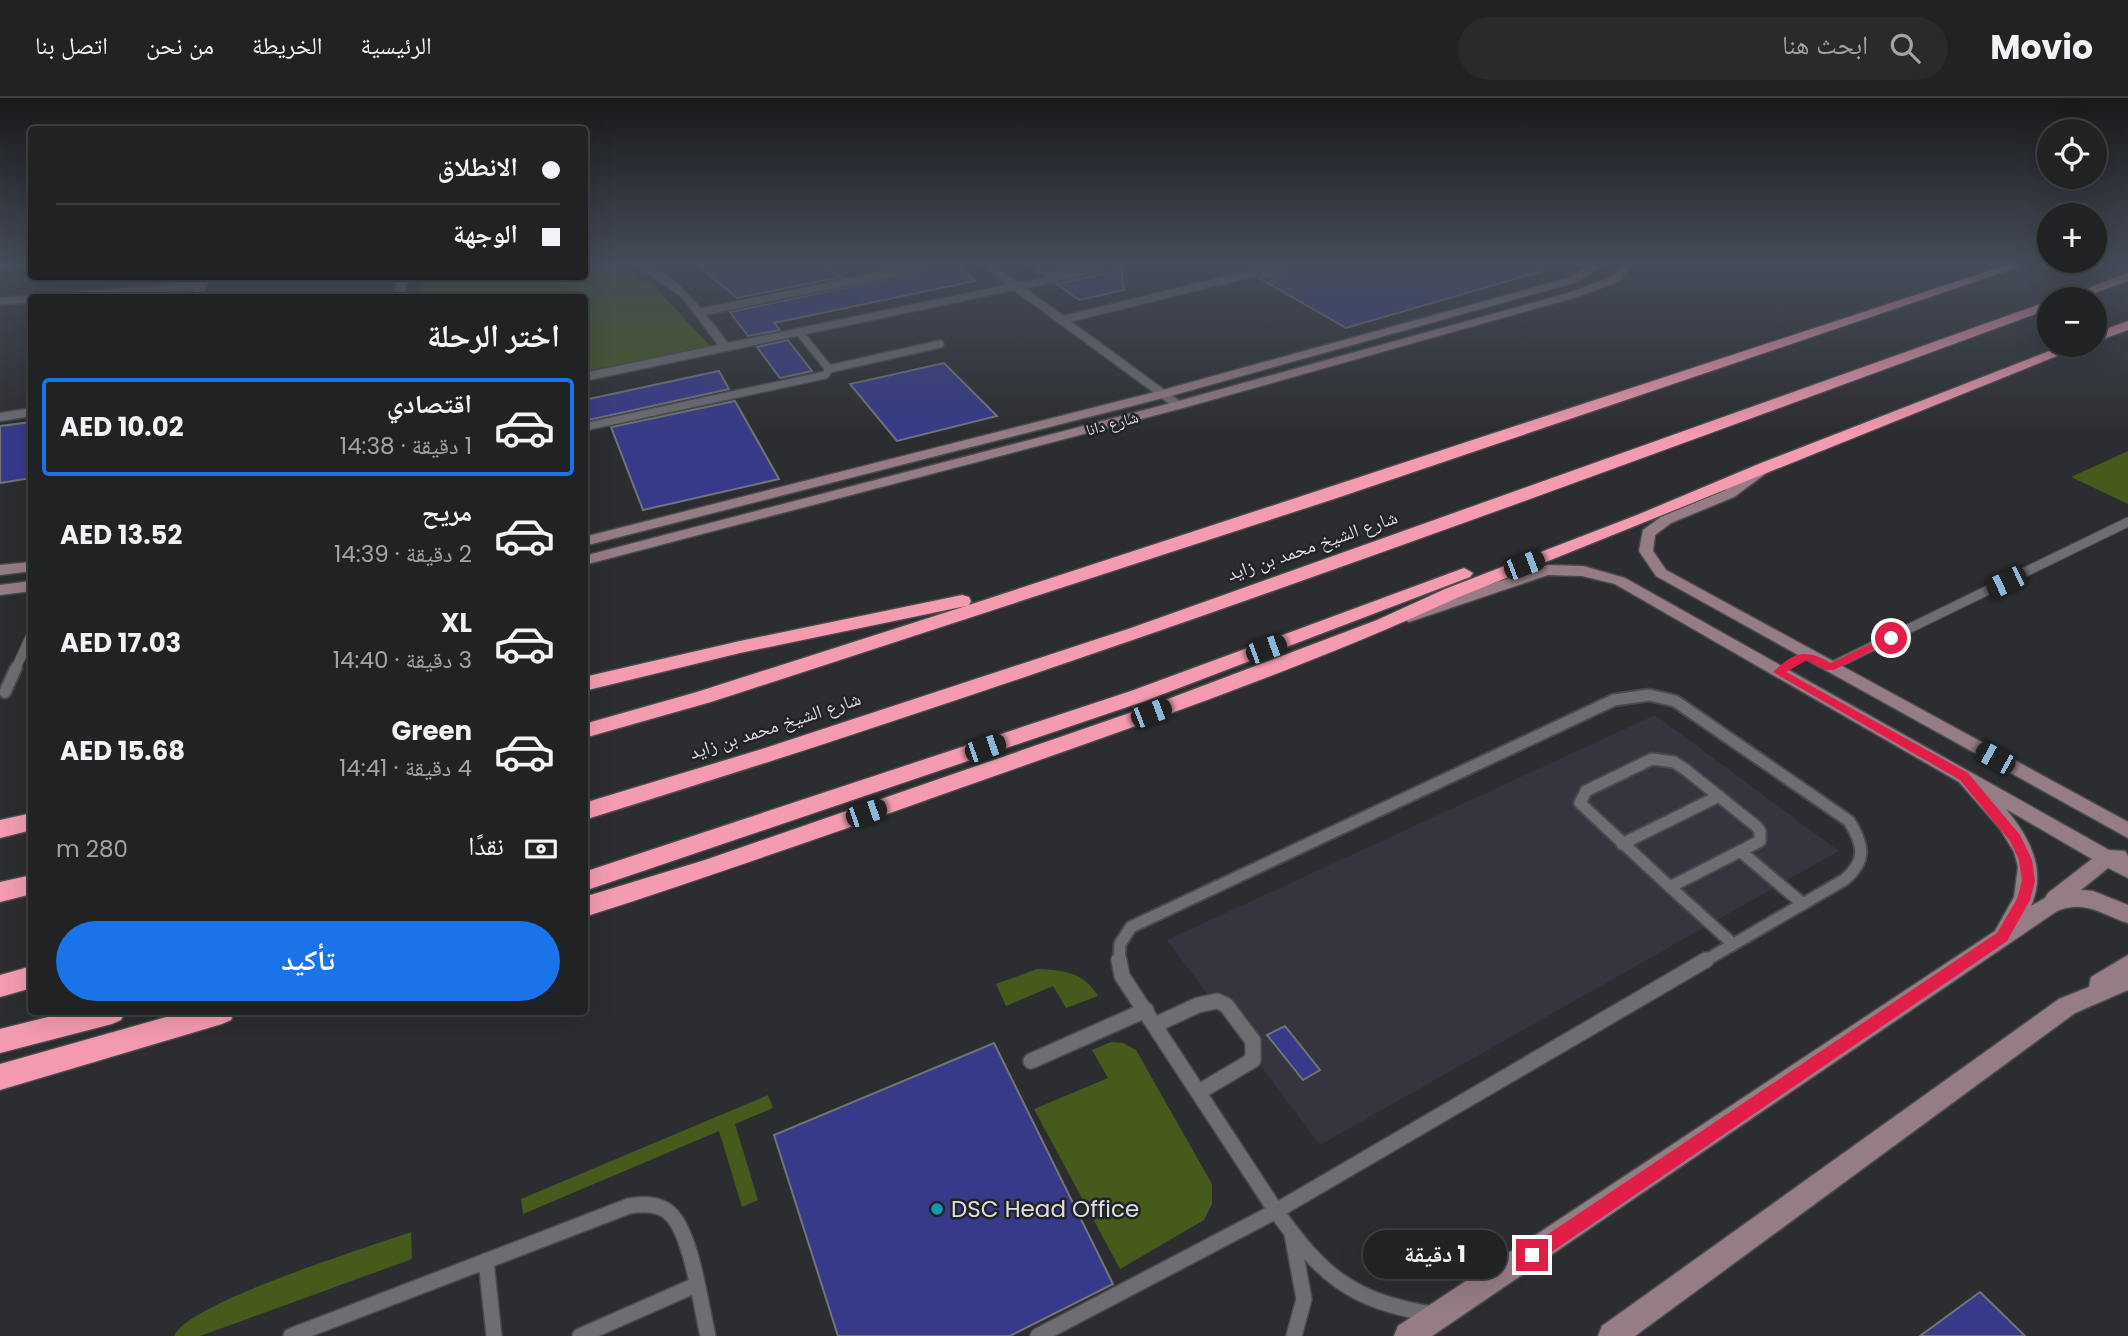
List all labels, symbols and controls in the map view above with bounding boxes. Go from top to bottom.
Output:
search box [1458,17,1948,80]
text: Movio [1990,24,2093,71]
text: ابحث هنا [1782,27,1868,63]
text: اتصل بنا [35,29,108,62]
text: من نحن [146,29,214,62]
text: الخريطة [252,29,323,62]
text: الرئيسية [361,29,432,62]
icon: search [1886,29,1924,67]
map controls [2037,119,2107,357]
button: locate [2037,119,2107,189]
text: الانطلاق [438,149,518,185]
button: + [2037,203,2107,273]
text: الوجهة [453,216,518,252]
button: − [2037,287,2107,357]
text: اختر الرحلة [427,313,560,358]
text: اقتصادي [387,386,472,422]
icon: car [493,396,556,459]
street label: شارع دانا [1083,405,1141,442]
text: AED 10.02 [60,409,184,445]
text: 1 دقيقة · 14:38 [340,430,472,462]
text: مريح [422,494,472,530]
icon: car [493,504,556,567]
street label: شارع الشيخ محمد بن زايد [1223,504,1401,587]
text: AED 13.52 [60,517,182,553]
text: 2 دقيقة · 14:39 [334,538,472,570]
car [1501,548,1548,582]
car [1983,563,2030,601]
text: XL [441,605,472,641]
icon: car [493,612,556,675]
route start [1875,622,1907,654]
text: AED 17.03 [60,625,181,661]
car [1243,632,1290,666]
text: 3 دقيقة · 14:40 [333,644,472,676]
street label: شارع الشيخ محمد بن زايد [686,685,864,766]
car [1128,696,1175,730]
text: Green [392,713,472,749]
icon: car [493,720,556,783]
car [962,731,1009,765]
text: AED 15.68 [60,733,185,769]
car [1972,739,2019,777]
text: 4 دقيقة · 14:41 [339,752,472,784]
car [843,796,890,830]
text: نقدًا [468,828,504,864]
icon: cash [522,830,560,868]
text: 280 m [56,833,128,865]
button: تأكيد [56,921,560,1001]
place label: DSC Head Office [951,1193,1139,1225]
marker: DSC Head Office [929,1201,945,1217]
callout: 1 دقيقة [1364,1230,1508,1280]
text: 1 دقيقة [1404,1238,1466,1270]
route end [1516,1239,1548,1271]

